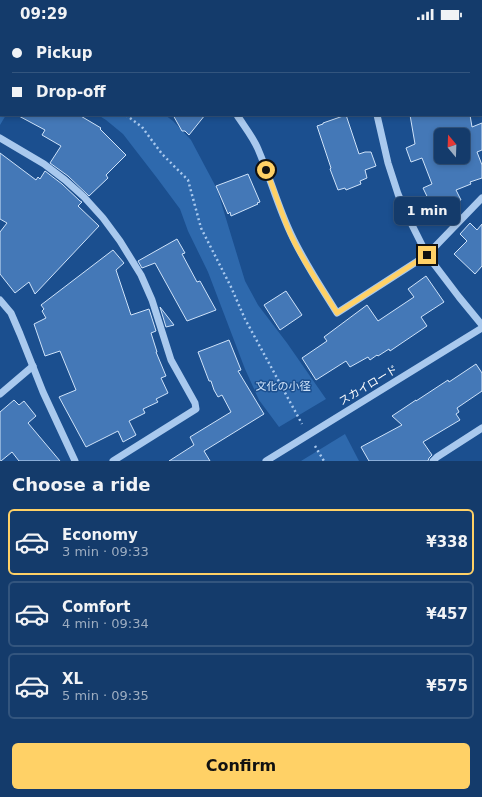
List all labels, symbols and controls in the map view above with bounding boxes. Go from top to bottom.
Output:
text: 09:29 [20,5,68,23]
text: Pickup [36,44,92,62]
text: Drop-off [36,83,106,101]
north arrow [434,128,470,164]
map controls [434,128,470,164]
route start [257,161,275,179]
callout: 1 min [394,197,460,225]
text: 1 min [407,203,447,218]
route end [418,246,436,264]
street label: スカイロード [337,363,400,408]
park label: 文化の小径 [256,380,311,393]
text: Choose a ride [12,474,151,495]
icon: car [14,524,50,560]
text: Economy [62,526,138,544]
text: ¥338 [426,533,468,551]
text: 3 min · 09:33 [62,544,149,559]
icon: car [14,596,50,632]
text: Comfort [62,598,130,616]
text: ¥457 [426,605,468,623]
text: 4 min · 09:34 [62,616,149,631]
icon: car [14,668,50,704]
text: XL [62,670,83,688]
text: ¥575 [426,677,468,695]
text: 5 min · 09:35 [62,688,149,703]
button: Confirm [12,743,470,789]

